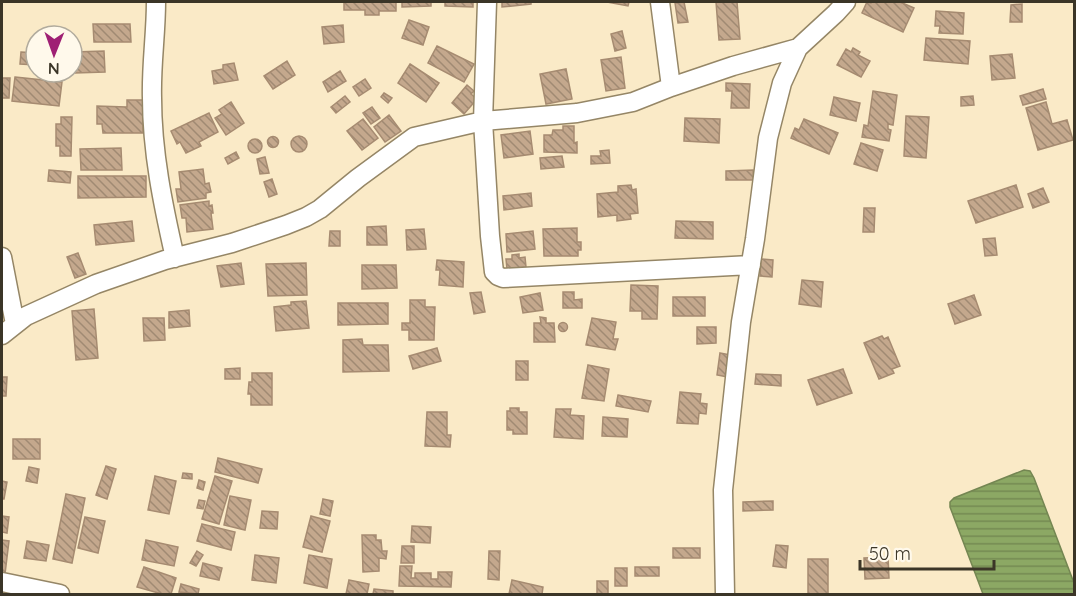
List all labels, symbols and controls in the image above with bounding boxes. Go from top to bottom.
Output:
north arrow [24,24,84,84]
text: N [48,59,60,79]
scale bar [860,533,994,571]
text: 50 m [869,542,911,565]

